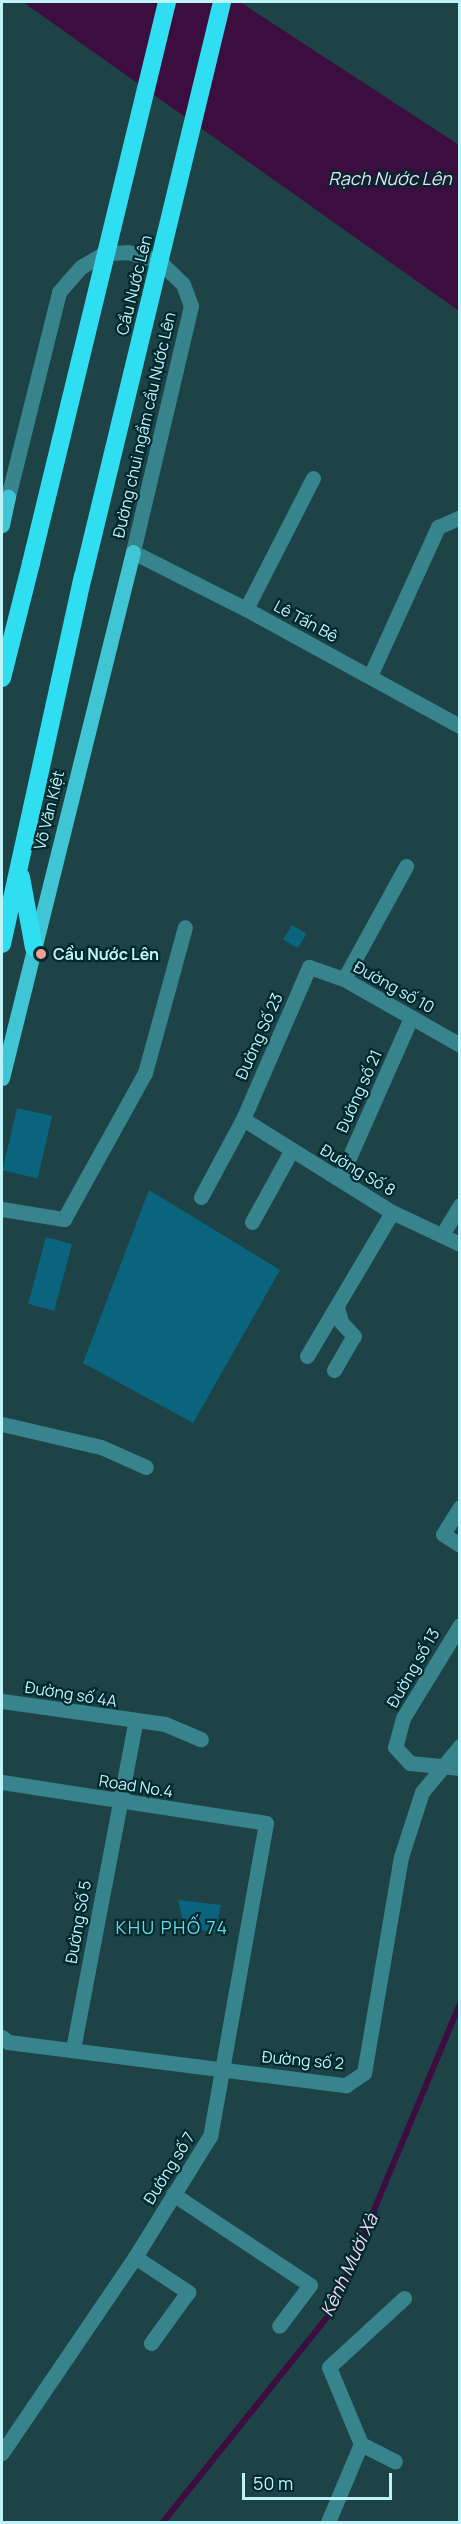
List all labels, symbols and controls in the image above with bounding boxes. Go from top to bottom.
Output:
water label: Rạch Nước Lên [328,167,452,189]
street label: Cầu Nước Lên [112,233,156,337]
street label: Đường chui ngầm cầu Nước Lên [109,310,179,540]
street label: Lê Tấn Bê [271,596,341,646]
street label: Võ Văn Kiệt [30,768,68,852]
place label: Cầu Nước Lên [53,944,159,964]
marker: Cầu Nước Lên [34,947,48,961]
street label: Đường số 10 [350,957,438,1017]
street label: Đường Số 23 [231,990,287,1082]
street label: Đường số 21 [332,1047,386,1135]
street label: Đường Số 8 [317,1140,399,1200]
street label: Đường số 13 [383,1625,443,1711]
street label: Đường số 4A [24,1677,118,1711]
street label: Road No.4 [98,1771,174,1801]
street label: Đường Số 5 [61,1879,95,1965]
district label: KHU PHỐ 74 [116,1916,228,1938]
street label: Đường số 2 [261,2047,345,2073]
street label: Đường số 7 [139,2128,199,2208]
water label: Kênh Mười Xà [316,2210,382,2320]
scale bar [245,2461,395,2499]
text: 50 m [253,2471,293,2495]

